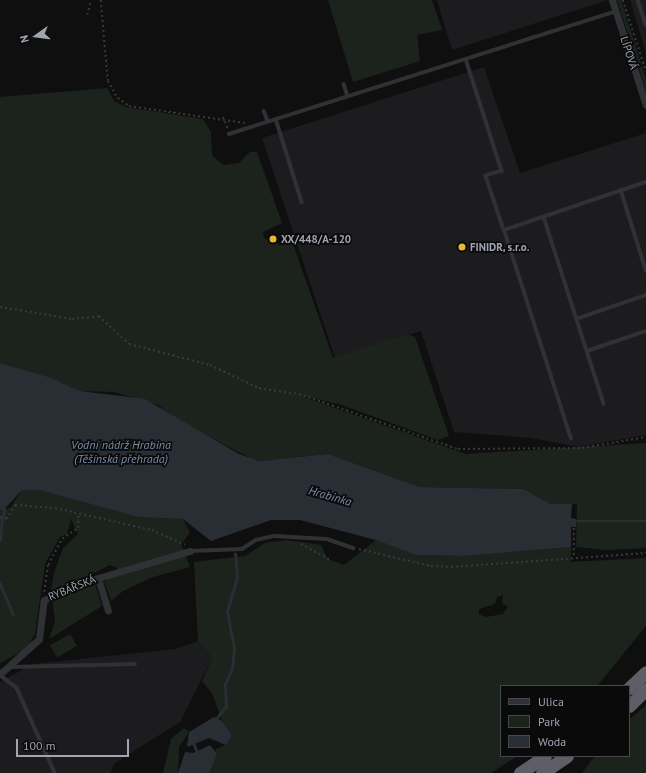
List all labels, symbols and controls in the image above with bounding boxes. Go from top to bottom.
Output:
north arrow [16,16,56,56]
text: N [17,34,32,44]
street label: LÍPOVÁ [617,35,641,71]
place label: XX/448/A-120 [281,232,351,246]
marker: XX/448/A-120 [268,234,278,244]
place label: FINIDR, s.r.o. [470,240,530,254]
marker: FINIDR, s.r.o. [457,242,467,252]
water label: Vodní nádrž Hrabina (Těšínská přehrada) [71,438,171,466]
water label: Hrabinka [307,483,353,509]
street label: RYBÁŘSKÁ [46,572,98,604]
legend [500,685,630,757]
text: Ulica [538,694,564,709]
text: Park [538,714,560,729]
scale bar [18,731,131,757]
text: Woda [538,734,566,749]
text: 100 m [23,738,56,753]

